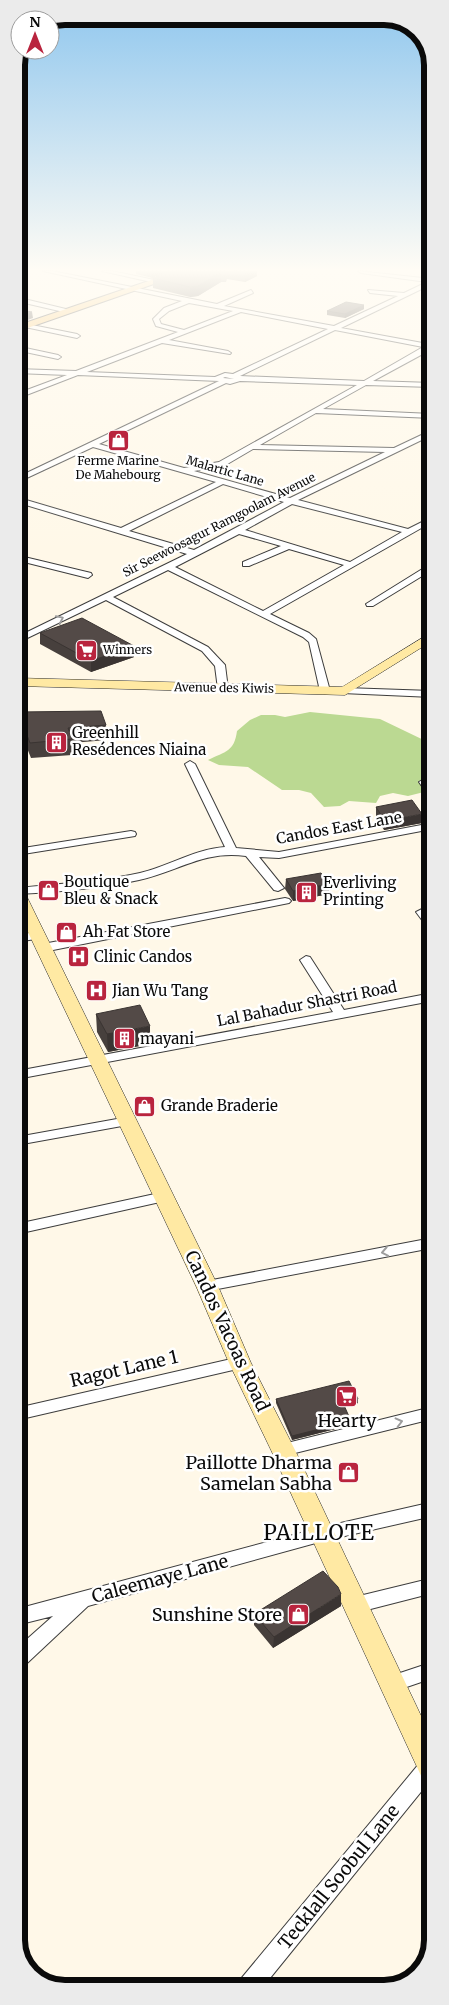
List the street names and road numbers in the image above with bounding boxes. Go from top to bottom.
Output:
street label: Malartic Lane [185,452,266,489]
street label: Sir Seewoosagur Ramgoolam Avenue [120,469,318,580]
street label: Avenue des Kiwis [173,679,274,696]
street label: Candos East Lane [275,807,403,848]
street label: Lal Bahadur Shastri Road [215,977,399,1030]
street label: Candos Vacoas Road [180,1247,275,1415]
street label: Ragot Lane 1 [68,1345,180,1392]
street label: Caleemaye Lane [89,1549,231,1608]
street label: Tecklall Soobul Lane [273,1800,404,1954]

